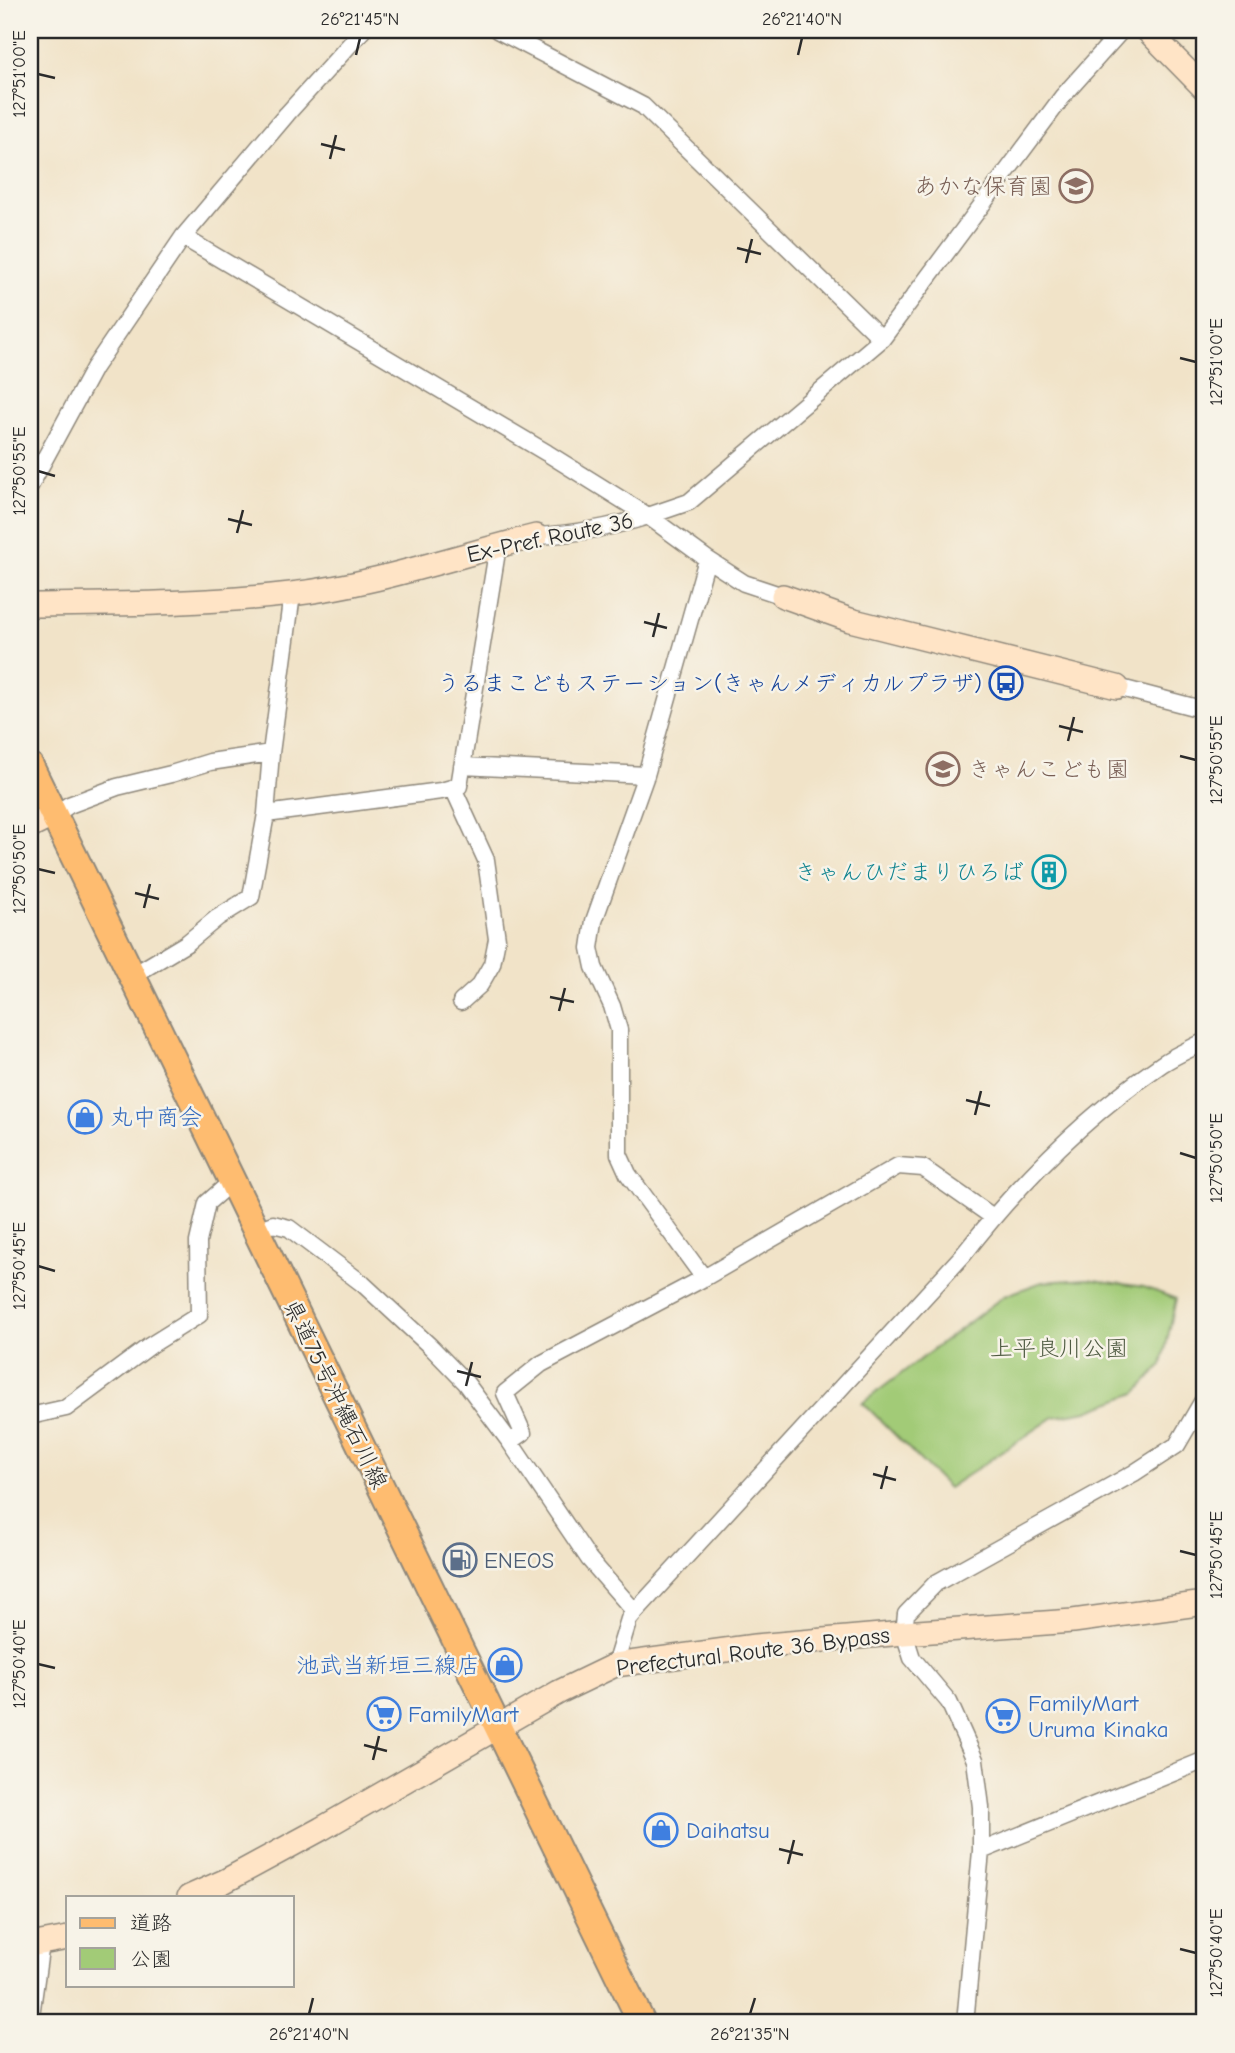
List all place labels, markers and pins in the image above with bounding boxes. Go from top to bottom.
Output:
school or university icon: あかな保育園 [1057,167,1095,205]
place label: あかな保育園 [914,173,1052,200]
bus stop icon: うるまこどもステーション(きゃんメディカルプラザ) [987,664,1025,702]
place label: うるまこどもステーション(きゃんメディカルプラザ) [437,670,982,697]
school or university icon: きゃんこども園 [924,750,962,788]
place label: きゃんこども園 [968,756,1129,783]
building icon: きゃんひだまりひろば [1030,853,1068,891]
place label: きゃんひだまりひろば [794,859,1024,886]
shop icon: 丸中商会 [66,1098,104,1136]
place label: 丸中商会 [110,1104,202,1131]
fuel station icon: ENEOS [441,1541,479,1579]
place label: ENEOS [484,1547,554,1574]
shop icon: 池武当新垣三線店 [486,1646,524,1684]
place label: 池武当新垣三線店 [296,1652,480,1679]
place label: FamilyMart Uruma Kinaka [1028,1690,1169,1743]
supermarket icon: FamilyMart [365,1695,403,1733]
supermarket icon: FamilyMart Uruma Kinaka [984,1697,1022,1735]
place label: FamilyMart [408,1701,520,1728]
shop icon: Daihatsu [642,1811,680,1849]
place label: Daihatsu [686,1817,770,1844]

